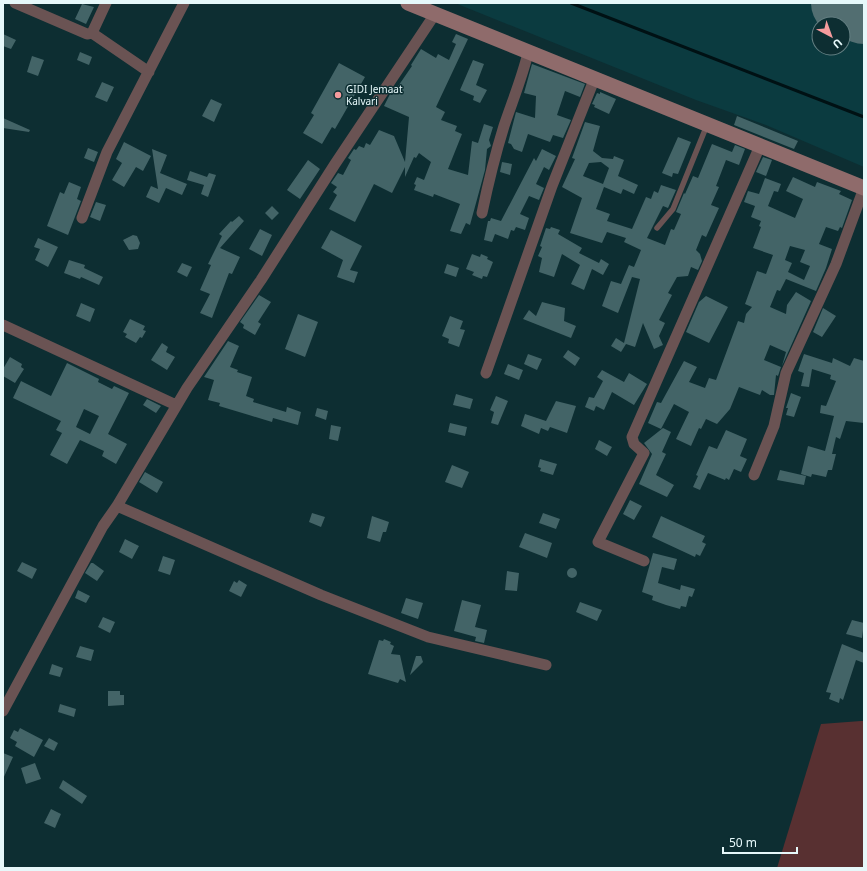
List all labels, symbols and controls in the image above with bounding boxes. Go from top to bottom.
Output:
north arrow [811,16,851,56]
text: U [830,36,846,52]
place label: GIDI Jemaat Kalvari [346,82,403,108]
marker: GIDI Jemaat Kalvari [333,90,343,100]
scale bar [723,829,797,855]
text: 50 m [729,834,757,851]

